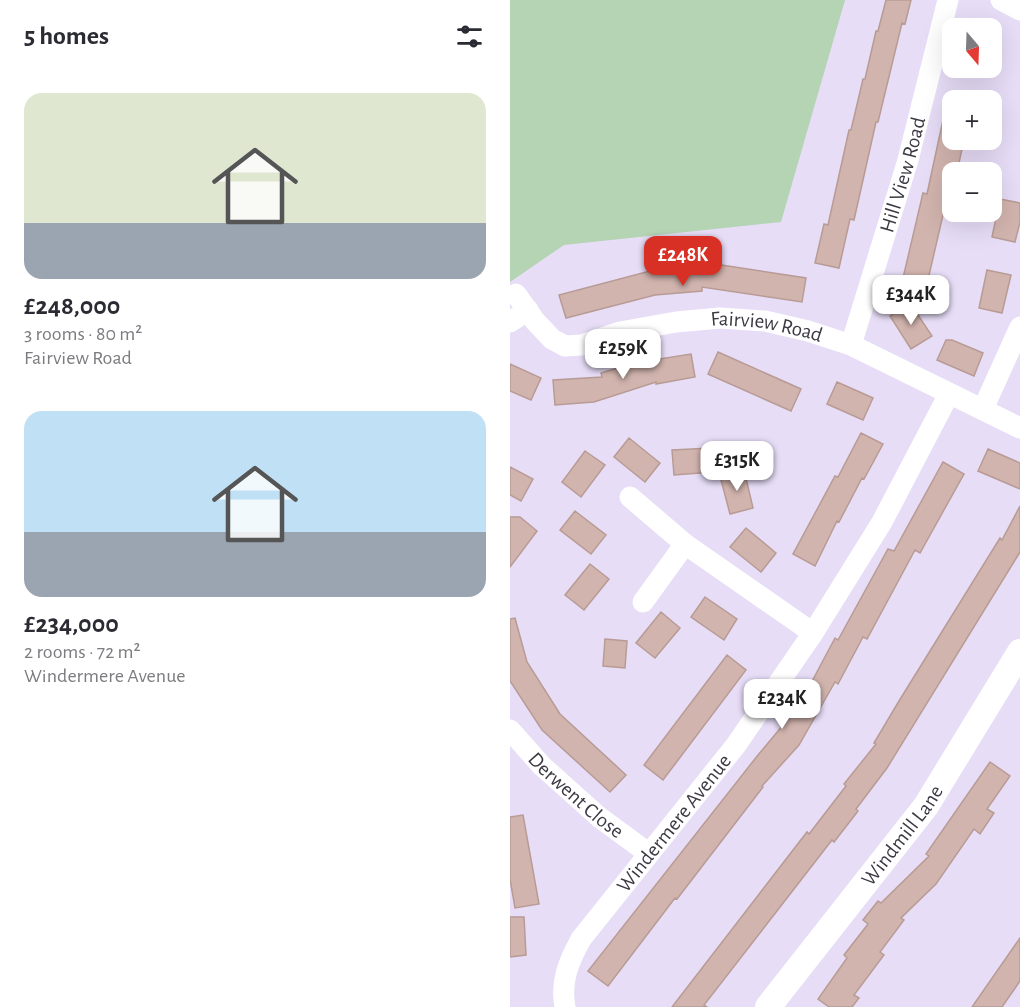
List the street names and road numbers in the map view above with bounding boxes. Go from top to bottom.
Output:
street label: Hill View Road [876,115,929,235]
street label: Fairview Road [710,308,825,346]
street label: Derwent Close [524,748,627,842]
street label: Windermere Avenue [613,750,735,896]
street label: Windmill Lane [858,782,947,890]

